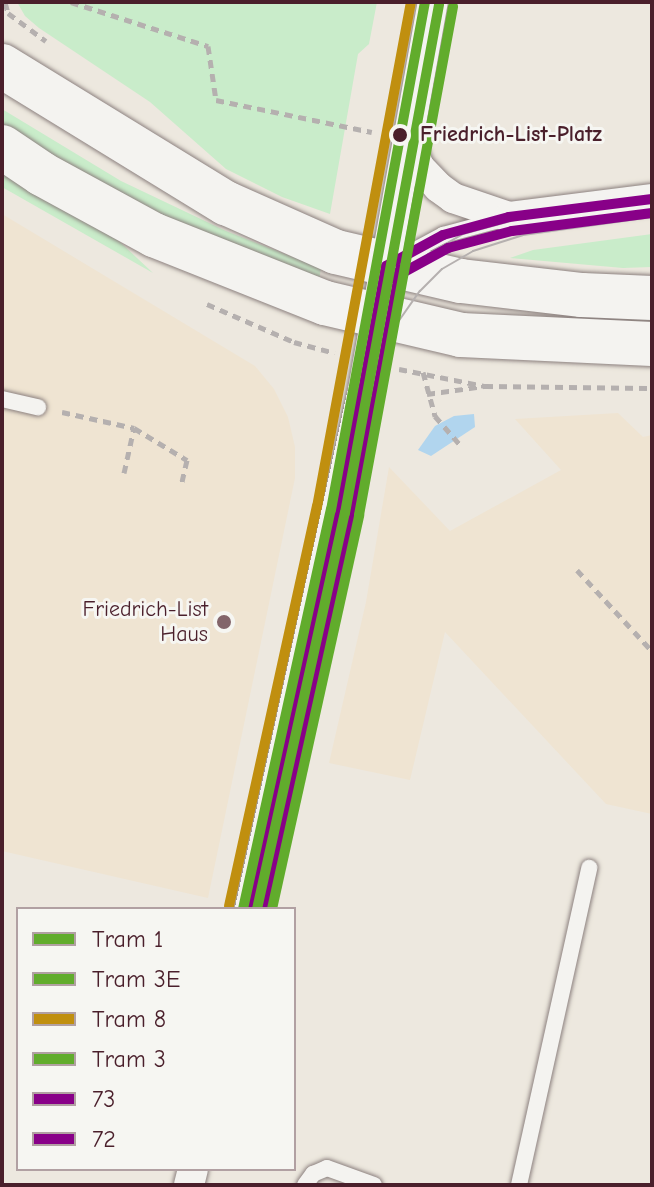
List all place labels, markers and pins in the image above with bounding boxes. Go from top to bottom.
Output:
marker: Friedrich-List-Platz [387,122,413,148]
place label: Friedrich-List-Platz [420,122,602,148]
place label: Friedrich-List Haus [82,596,208,648]
marker: Friedrich-List Haus [215,613,233,631]

